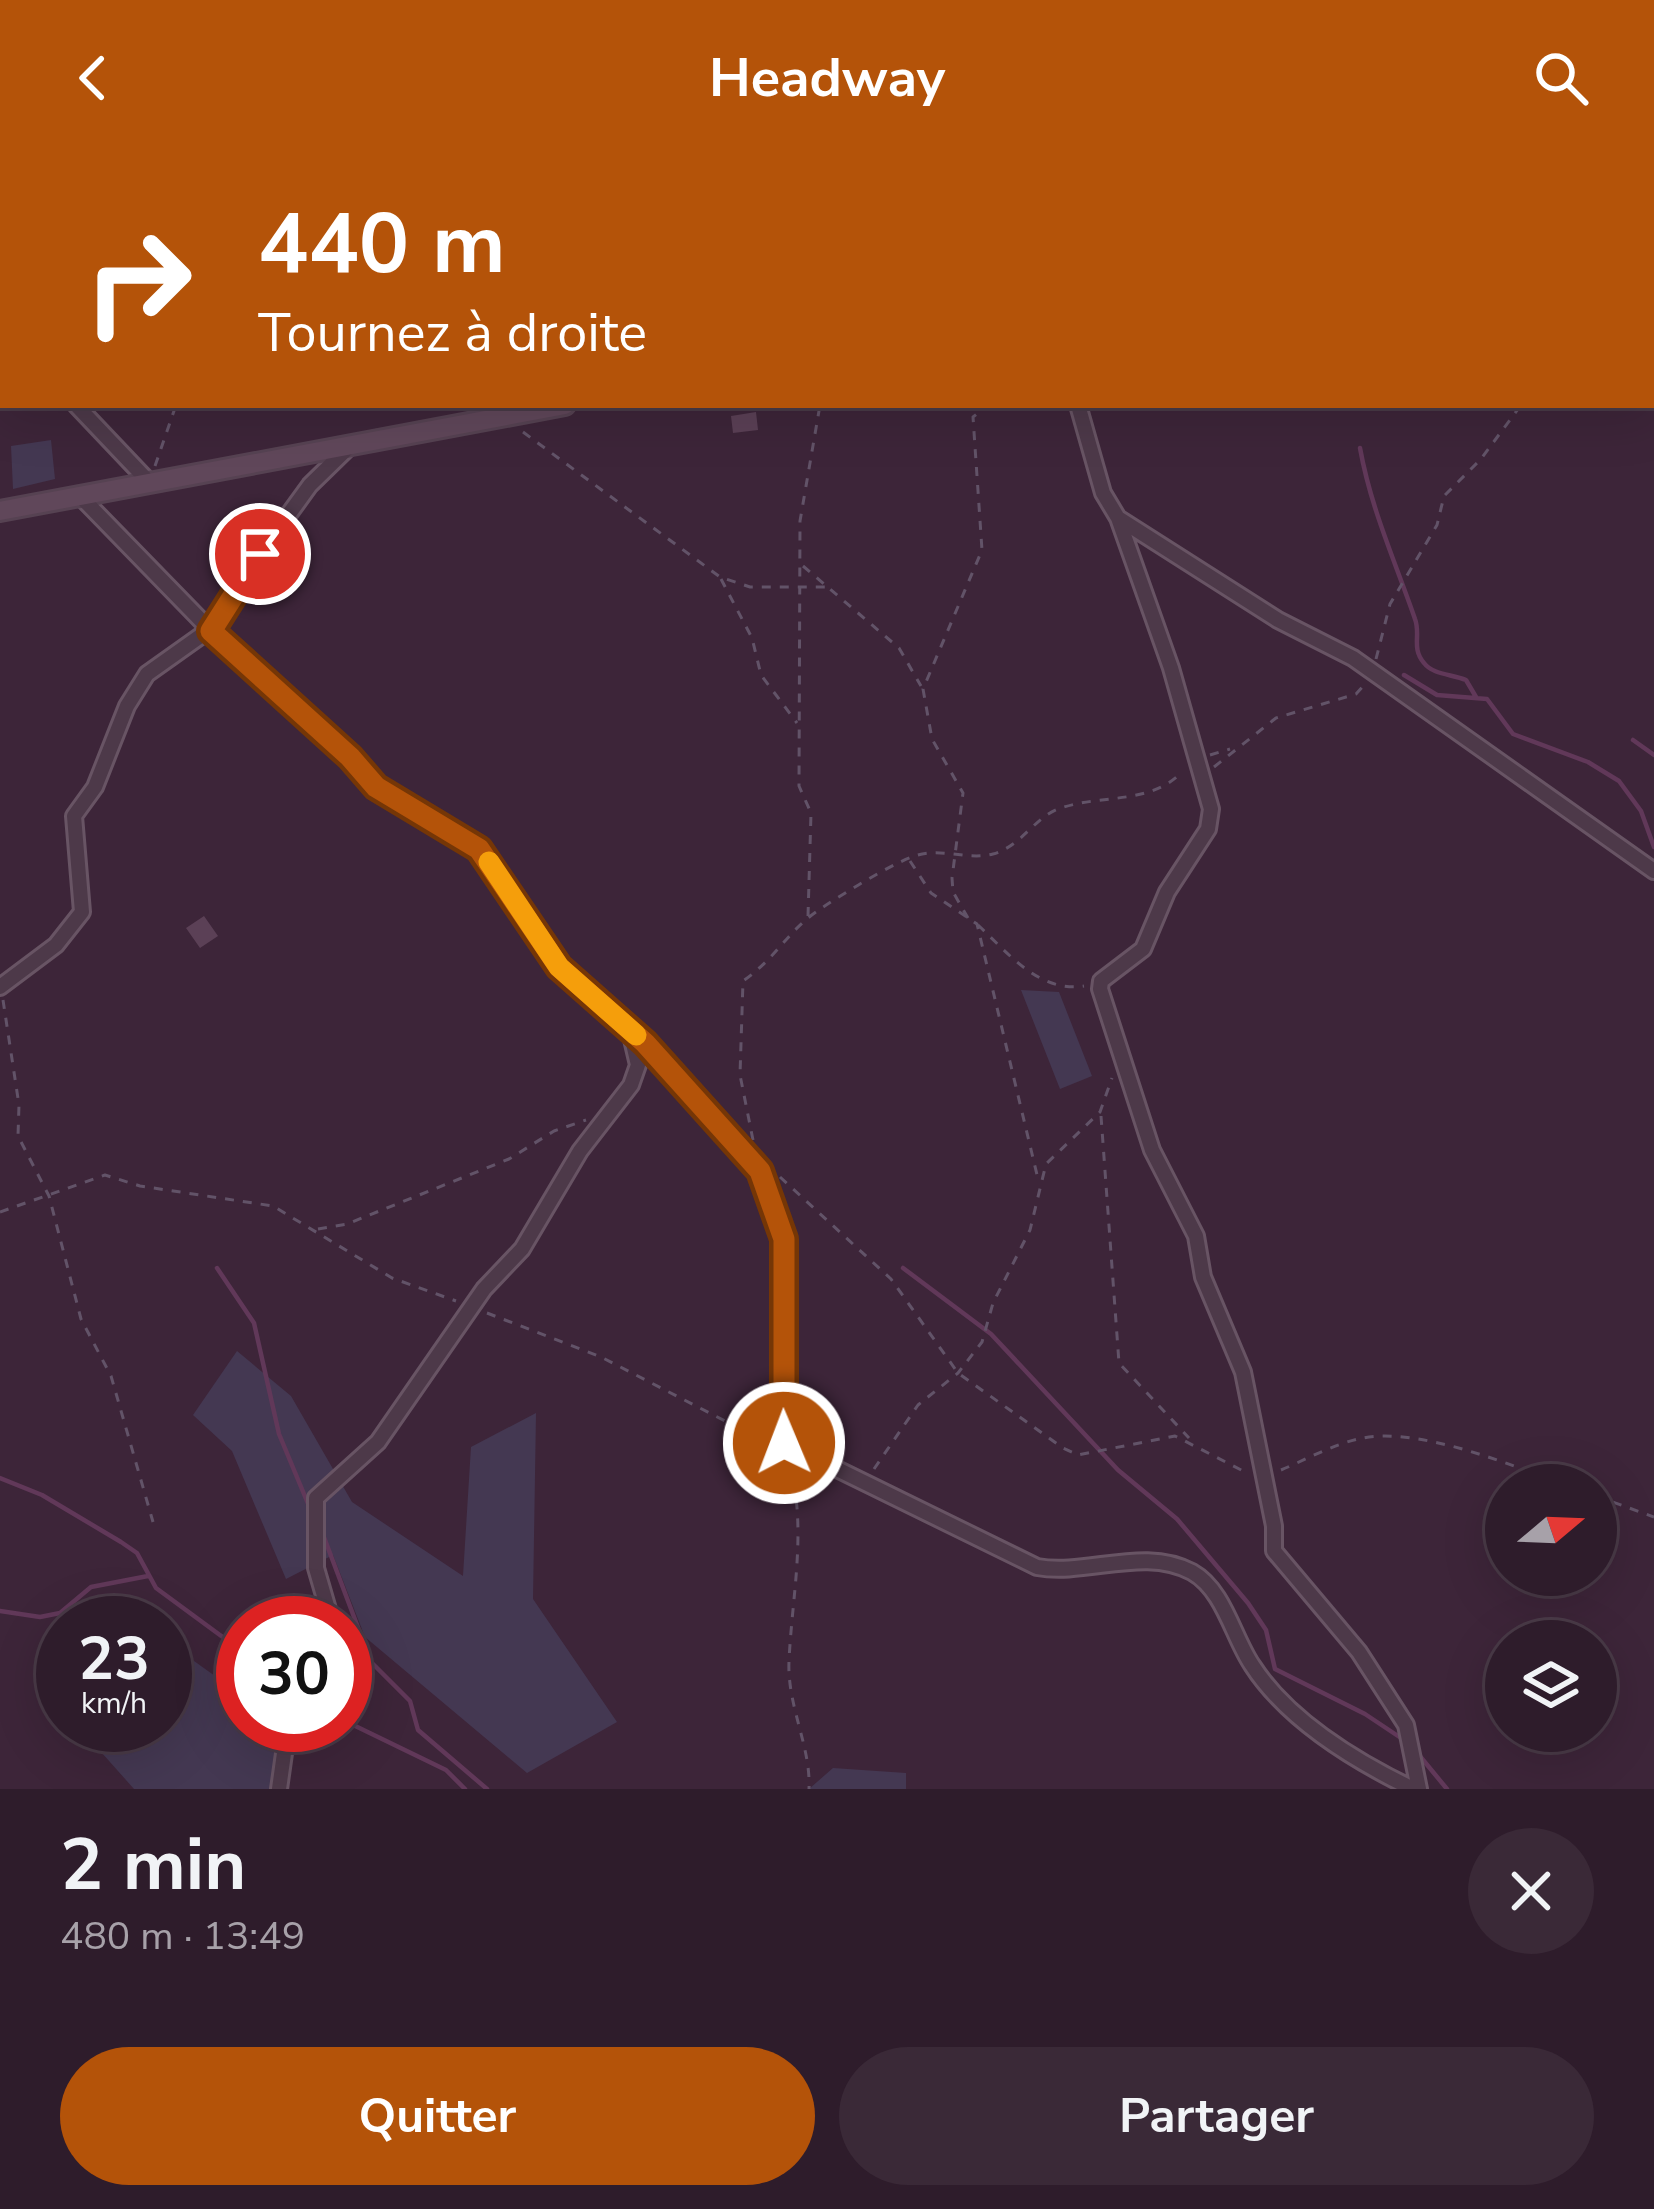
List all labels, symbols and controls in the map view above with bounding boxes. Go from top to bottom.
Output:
text: Headway [709,41,945,115]
icon: back [60,45,126,111]
icon: search [1528,45,1594,111]
text: 440 m [258,187,506,302]
icon: right [60,204,216,360]
text: Tournez à droite [258,296,647,370]
pin [209,503,311,605]
icon: arrive [227,521,293,587]
position arrow [721,1380,847,1506]
north arrow [1485,1464,1617,1596]
map controls [1485,1464,1617,1752]
speed limit sign: 30 [216,1596,372,1752]
text: 23 [78,1618,150,1700]
button: layers [1485,1620,1617,1752]
text: km/h [81,1683,147,1724]
text: 2 min [60,1816,246,1914]
button: close [1468,1828,1594,1954]
text: 480 m · 13:49 [60,1910,305,1963]
button: Quitter [60,2047,815,2185]
button: Partager [839,2047,1594,2185]

